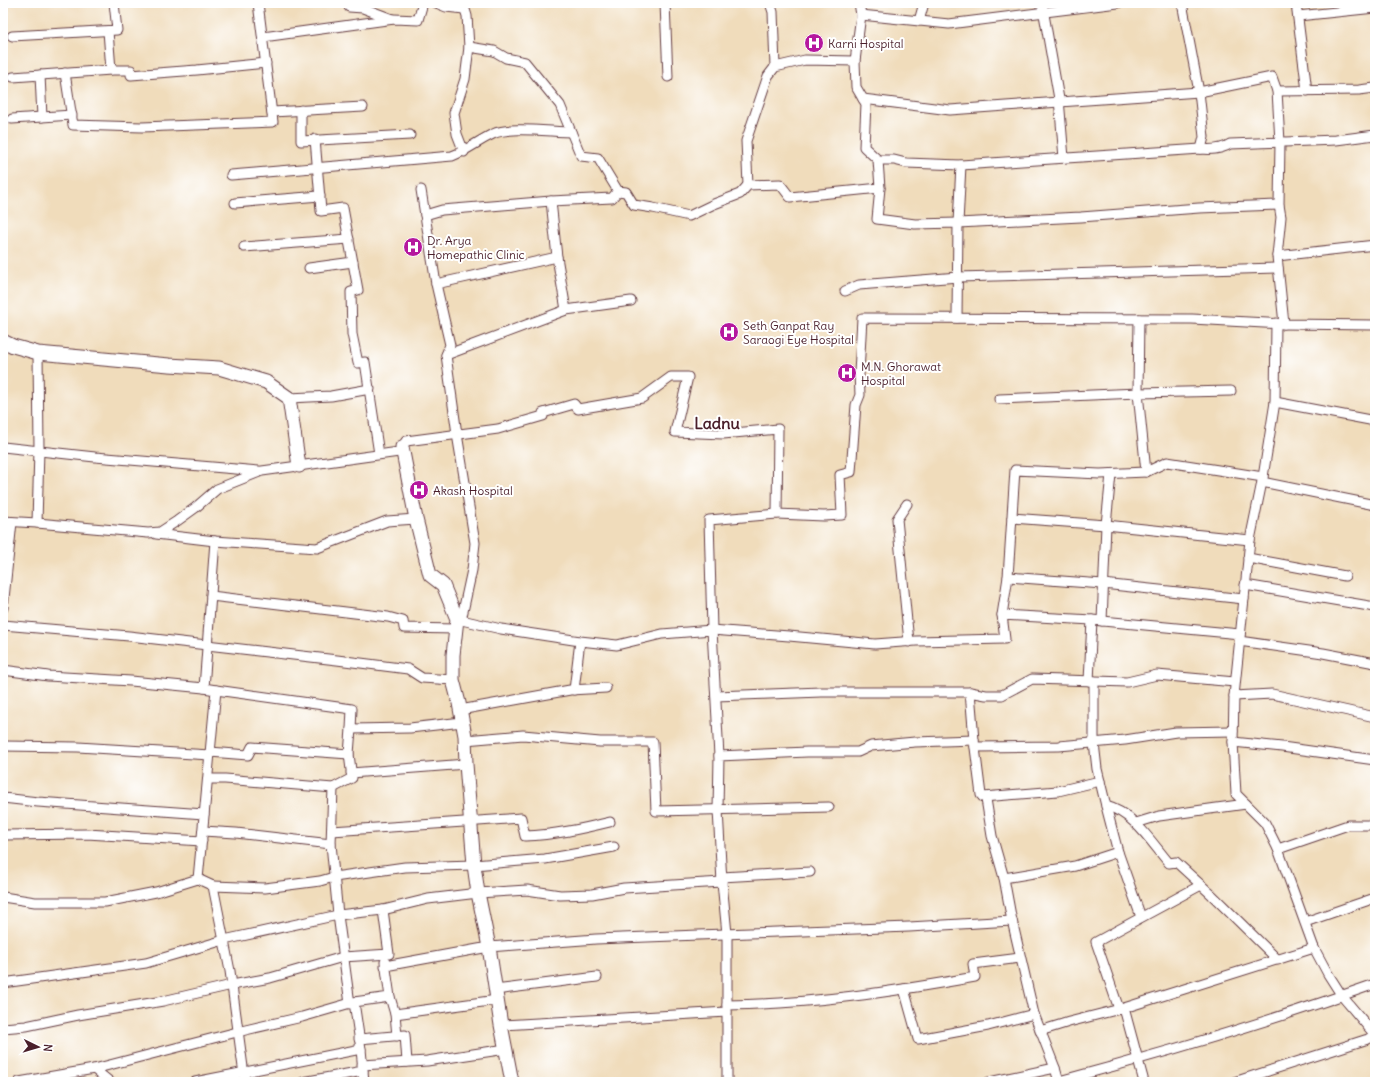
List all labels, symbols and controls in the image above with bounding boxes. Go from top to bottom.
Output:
hospital icon: Karni Hospital [803,32,825,54]
place label: Karni Hospital [828,36,904,51]
place label: Dr. Arya Homepathic Clinic [427,233,525,262]
hospital icon: Dr. Arya Homepathic Clinic [402,236,424,258]
place label: Seth Ganpat Ray Saraogi Eye Hospital [743,318,854,347]
hospital icon: Seth Ganpat Ray Saraogi Eye Hospital [718,321,740,343]
place label: M.N. Ghorawat Hospital [861,359,941,388]
hospital icon: M.N. Ghorawat Hospital [836,362,858,384]
district label: Ladnu [694,413,740,433]
hospital icon: Akash Hospital [408,479,430,501]
place label: Akash Hospital [433,483,513,498]
north arrow [18,1027,58,1067]
text: N [41,1043,55,1052]

